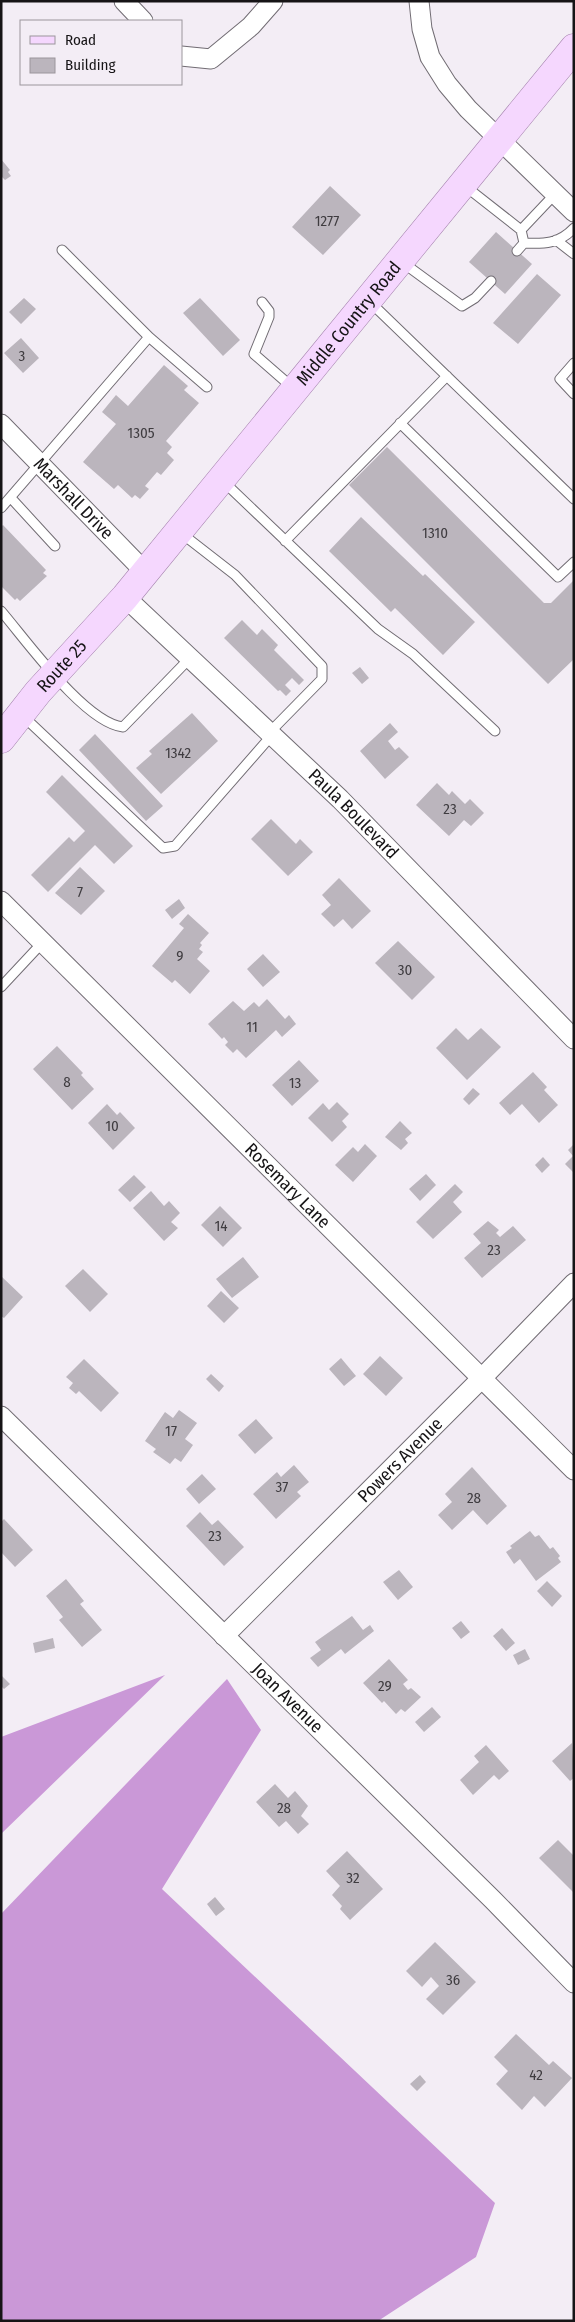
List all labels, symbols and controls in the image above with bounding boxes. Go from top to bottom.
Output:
legend [20,20,182,85]
text: Road [65,31,96,49]
text: Building [65,56,116,74]
house number: 1277 [315,212,339,230]
street label: Middle Country Road [292,257,406,390]
house number: 3 [19,347,26,365]
house number: 1305 [127,424,155,442]
street label: Marshall Drive [29,453,118,544]
house number: 1310 [422,524,448,542]
street label: Route 25 [32,635,91,697]
house number: 1342 [165,744,191,762]
street label: Paula Boulevard [304,764,403,864]
house number: 23 [443,800,457,818]
house number: 7 [77,883,83,901]
house number: 9 [176,947,184,965]
house number: 30 [398,961,412,979]
house number: 11 [246,1018,258,1036]
house number: 8 [63,1073,71,1091]
house number: 13 [289,1074,302,1092]
house number: 10 [105,1117,119,1135]
street label: Rosemary Lane [240,1138,335,1233]
house number: 14 [214,1217,228,1235]
house number: 23 [487,1241,501,1259]
street label: Powers Avenue [353,1413,447,1507]
house number: 17 [165,1422,177,1440]
house number: 37 [276,1478,288,1496]
house number: 28 [467,1489,481,1507]
house number: 23 [208,1527,222,1545]
street label: Joan Avenue [247,1658,328,1738]
house number: 29 [378,1677,392,1695]
house number: 28 [277,1799,291,1817]
house number: 32 [346,1869,360,1887]
house number: 36 [446,1971,460,1989]
house number: 42 [529,2066,543,2084]

